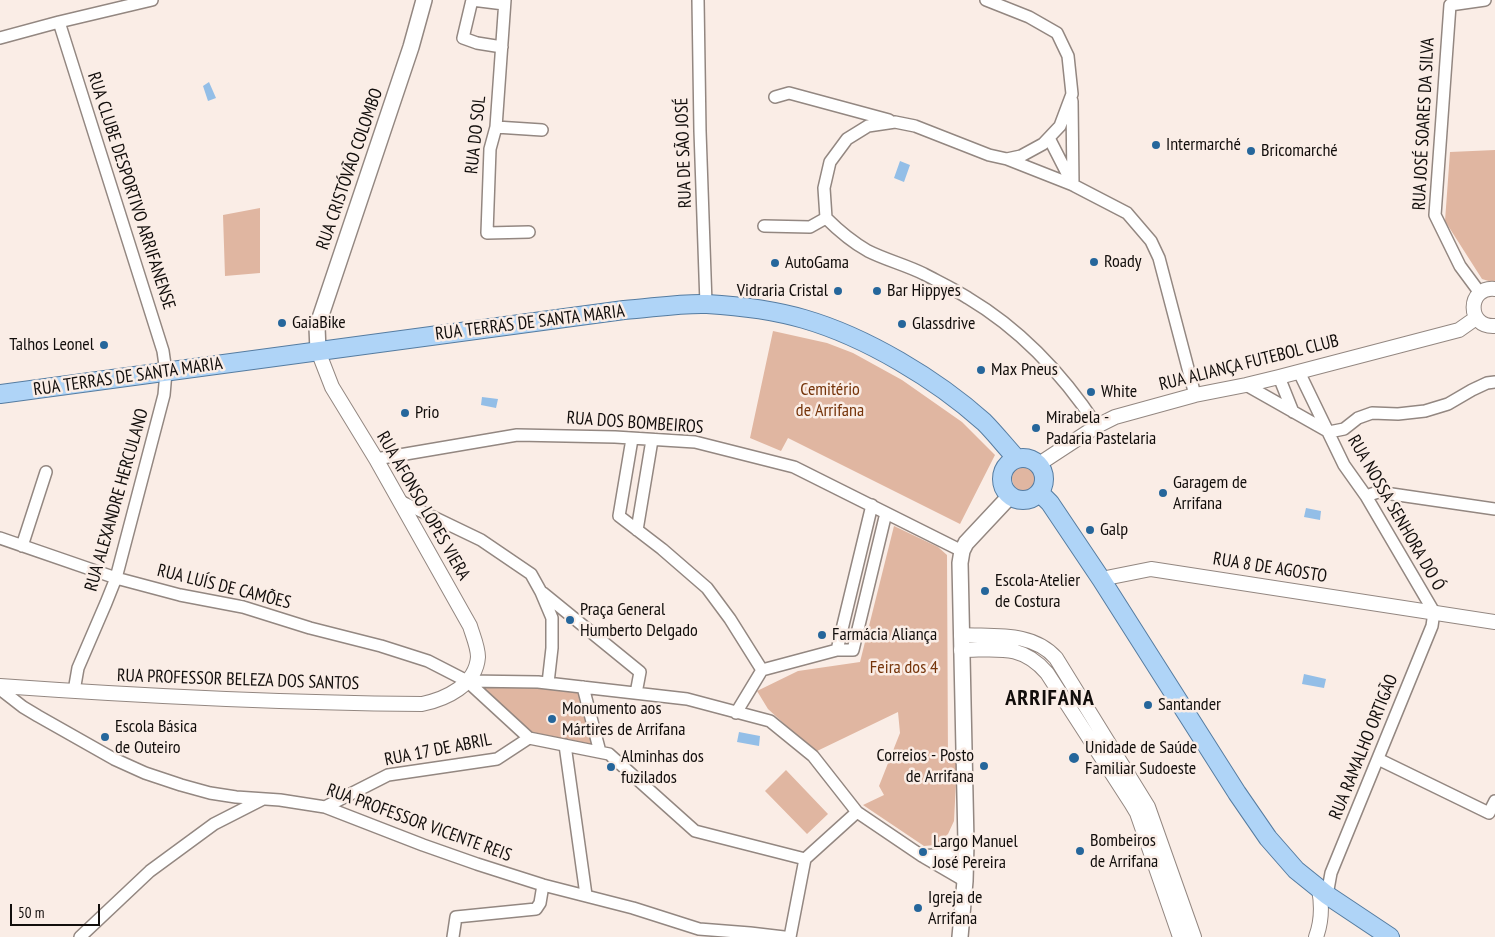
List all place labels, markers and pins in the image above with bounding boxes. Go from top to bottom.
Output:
place label: Intermarché [1166,134,1241,156]
marker: Intermarché [1150,139,1162,151]
place label: Bricomarché [1261,140,1338,162]
marker: Bricomarché [1245,145,1257,157]
place label: Roady [1104,251,1141,273]
place label: AutoGama [785,252,849,274]
marker: Roady [1088,256,1100,268]
marker: AutoGama [769,257,781,269]
place label: Vidraria Cristal [737,280,828,302]
place label: Bar Hippyes [887,280,961,302]
marker: Vidraria Cristal [832,285,844,297]
marker: Bar Hippyes [871,285,883,297]
place label: GaiaBike [292,312,346,334]
place label: Glassdrive [912,313,975,335]
marker: GaiaBike [276,317,288,329]
marker: Glassdrive [896,318,908,330]
place label: Talhos Leonel [9,334,94,356]
marker: Talhos Leonel [98,339,110,351]
place label: Max Pneus [991,359,1058,381]
marker: Max Pneus [975,364,987,376]
place label: White [1101,381,1137,403]
marker: White [1085,386,1097,398]
place label: Prio [415,402,439,424]
marker: Prio [399,407,411,419]
place label: Mirabela - Padaria Pastelaria [1046,407,1156,449]
marker: Mirabela - Padaria Pastelaria [1030,422,1042,434]
place label: Garagem de Arrifana [1173,472,1247,514]
marker: Garagem de Arrifana [1157,487,1169,499]
place label: Galp [1100,519,1128,541]
marker: Galp [1084,524,1096,536]
place label: Escola-Atelier de Costura [995,570,1080,612]
marker: Escola-Atelier de Costura [979,585,991,597]
place label: Praça General Humberto Delgado [580,599,698,642]
marker: Praça General Humberto Delgado [564,614,576,626]
place label: Farmácia Aliança [832,624,937,646]
marker: Farmácia Aliança [816,629,828,641]
place label: Santander [1158,694,1221,716]
place label: Monumento aos Mártires de Arrifana [562,698,685,741]
marker: Santander [1142,699,1154,711]
marker: Monumento aos Mártires de Arrifana [546,713,558,725]
place label: Escola Básica de Outeiro [115,716,197,759]
marker: Escola Básica de Outeiro [99,731,111,743]
place label: Unidade de Saúde Familiar Sudoeste [1085,737,1197,780]
place label: Correios - Posto de Arrifana [877,745,974,788]
place label: Alminhas dos fuzilados [621,746,704,789]
marker: Unidade de Saúde Familiar Sudoeste [1067,751,1081,765]
marker: Correios - Posto de Arrifana [978,760,990,772]
marker: Alminhas dos fuzilados [605,761,617,773]
place label: Bombeiros de Arrifana [1090,830,1158,872]
place label: Largo Manuel José Pereira [933,831,1018,874]
marker: Bombeiros de Arrifana [1074,845,1086,857]
marker: Largo Manuel José Pereira [917,846,929,858]
place label: Igreja de Arrifana [928,887,982,930]
marker: Igreja de Arrifana [912,902,924,914]

